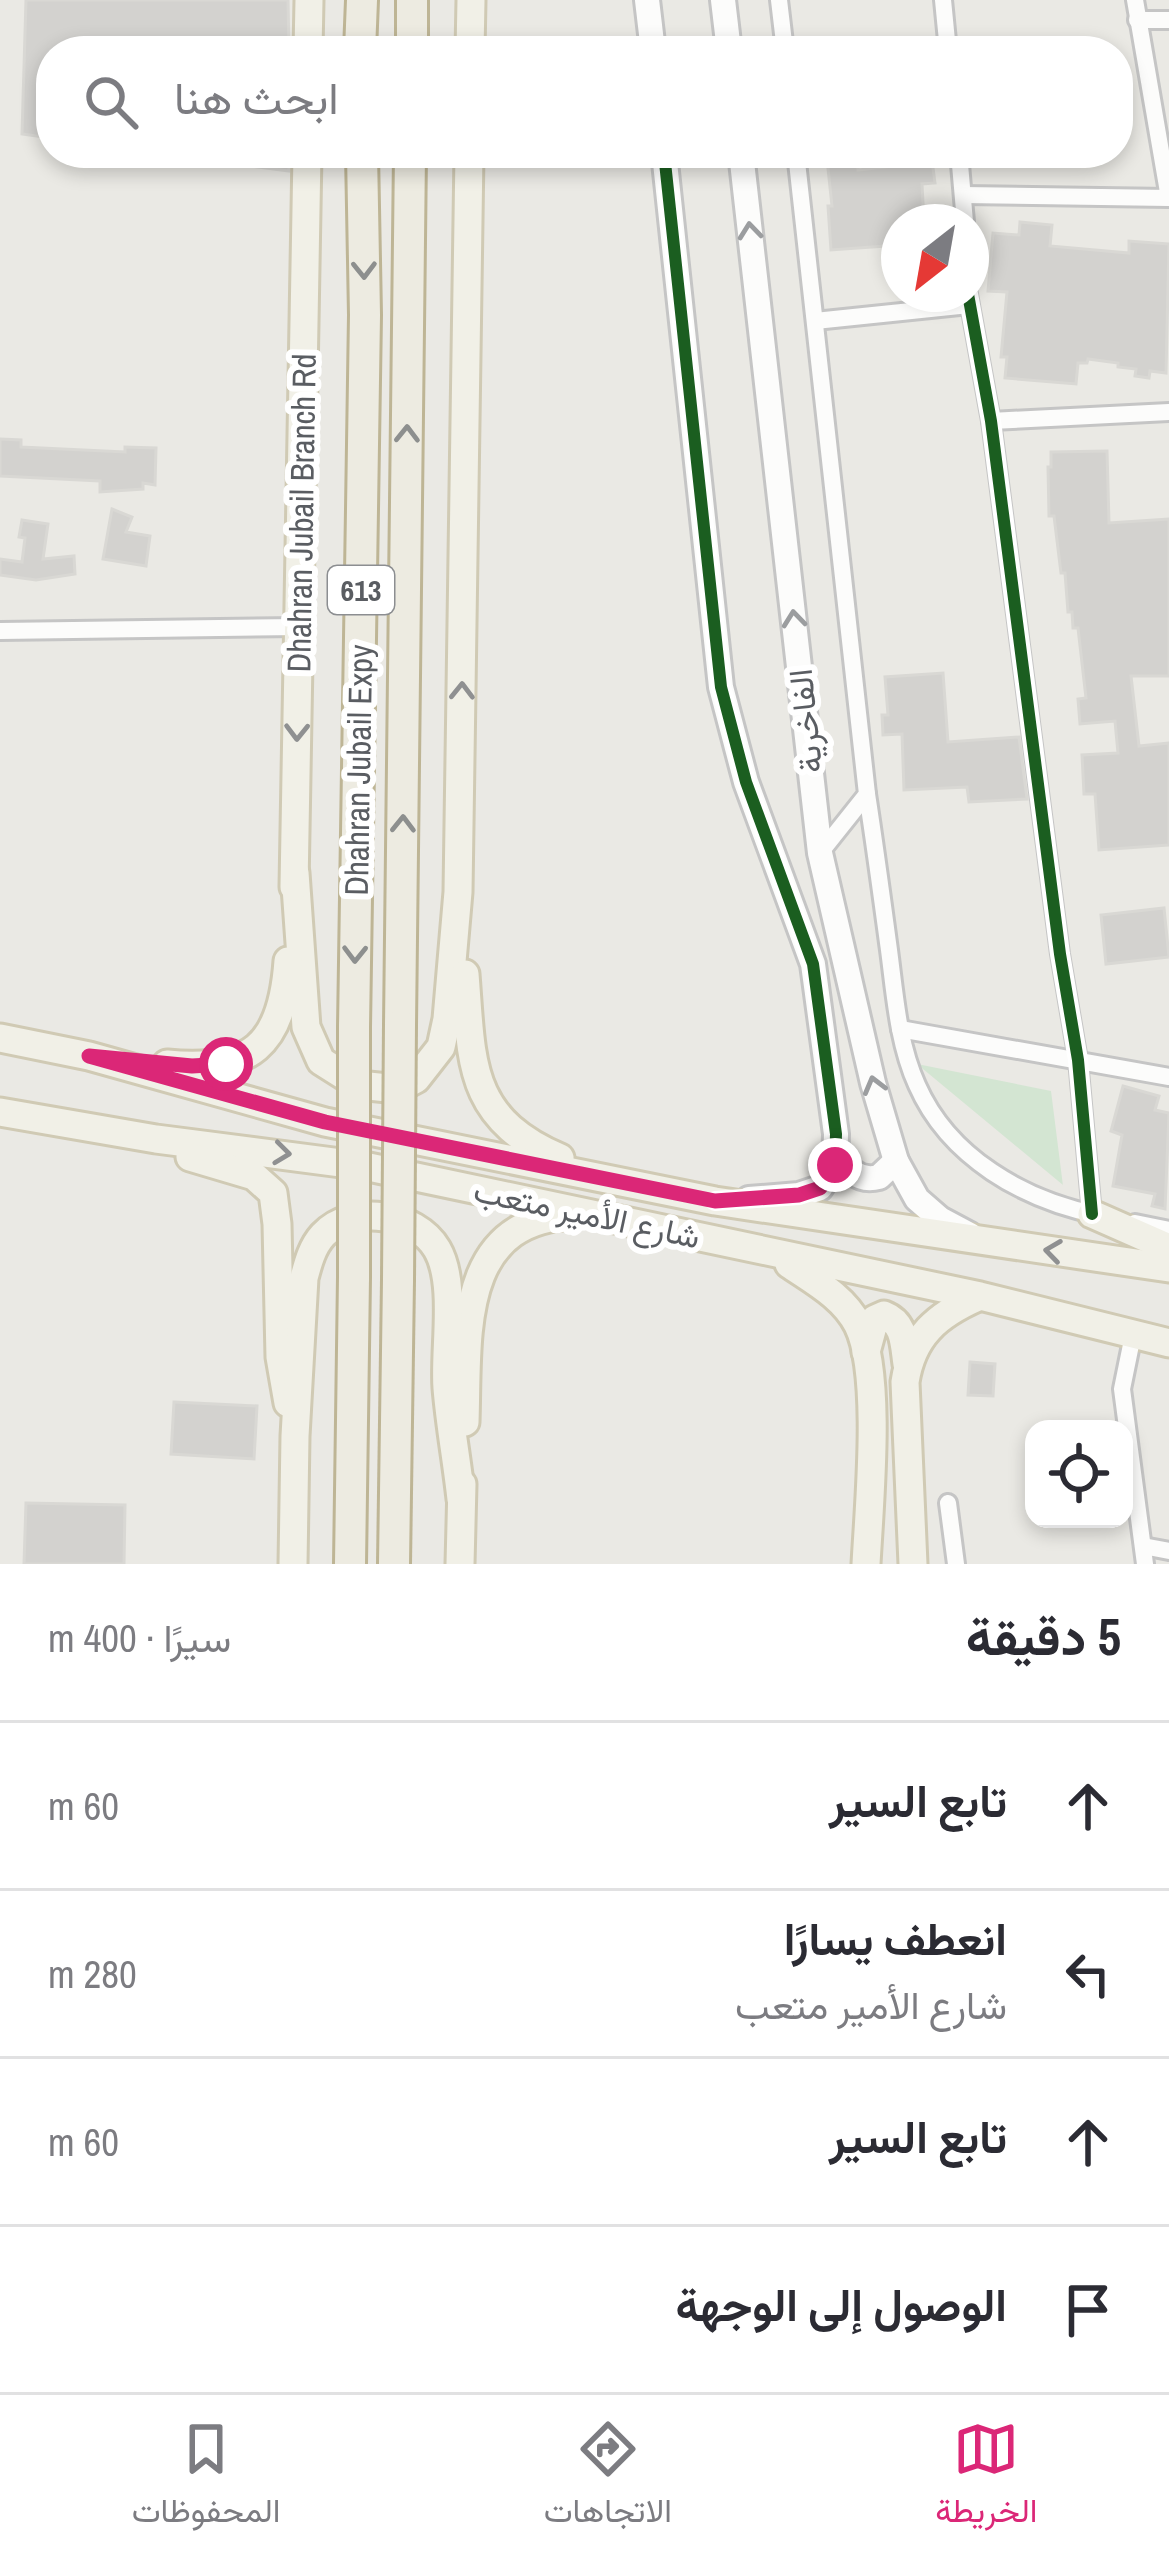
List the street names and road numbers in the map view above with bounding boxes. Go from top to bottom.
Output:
street label: Dhahran Jubail Branch Rd [276,353,326,673]
road number: 613 [328,566,394,614]
street label: Dhahran Jubail Expy [334,644,382,896]
street label: الفاخرية [778,667,832,775]
street label: شارع الأمير متعب [470,1168,704,1259]

